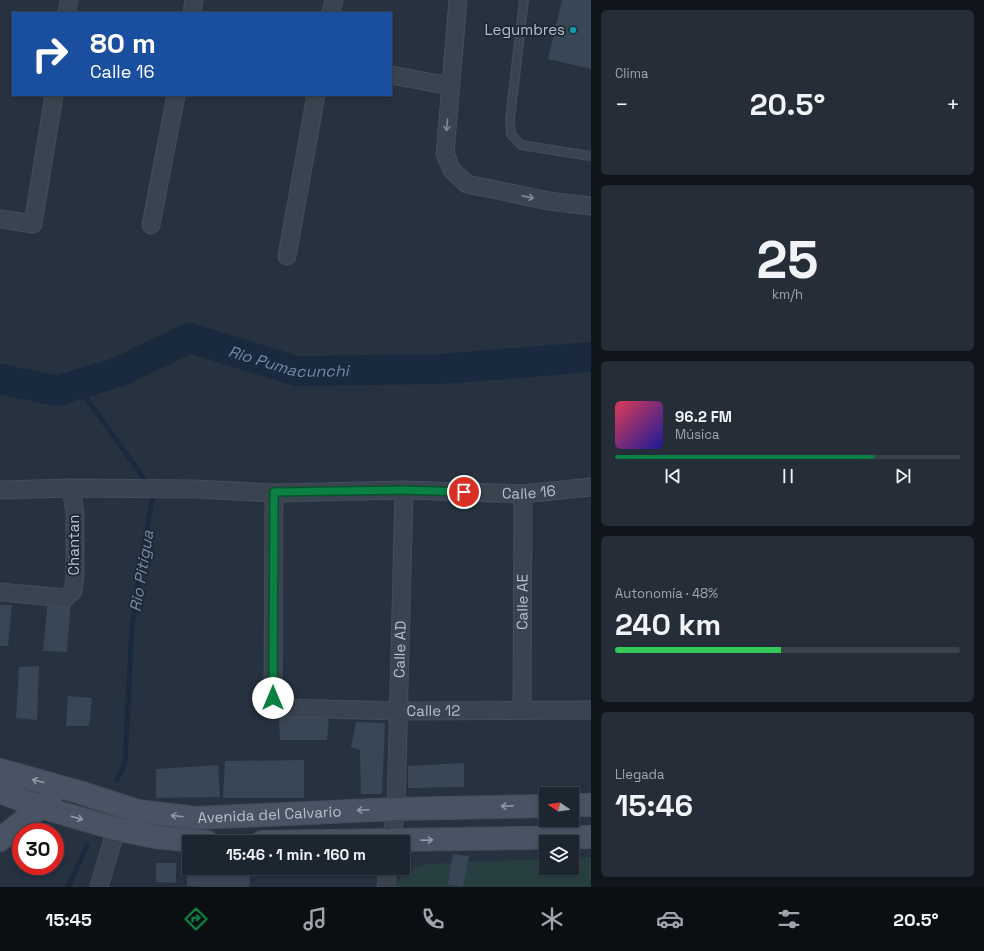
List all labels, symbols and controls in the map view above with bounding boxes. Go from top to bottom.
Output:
place label: Legumbres [484,20,565,39]
text: 80 m [90,25,156,61]
marker: Legumbres [568,25,578,35]
icon: right [24,28,76,80]
text: Calle 16 [90,60,155,83]
text: Clima [615,65,648,82]
text: 20.5° [750,85,825,124]
text: − [615,90,629,118]
text: + [946,90,960,118]
one-way arrow [444,118,451,131]
one-way arrow [521,193,534,201]
text: 25 [756,227,819,293]
text: km/h [772,286,803,303]
water label: Rio Pumacunchi [226,341,351,382]
text: 96.2 FM [675,407,732,426]
text: Música [675,426,720,443]
icon: previous [662,465,684,487]
icon: pause [777,465,799,487]
icon: next [892,465,914,487]
pin [447,475,481,509]
icon: arrive [453,481,475,503]
street label: Calle 16 [502,481,556,503]
street label: Chantan [64,514,83,576]
water label: Rio Pitigua [125,528,158,613]
street label: Calle AE [512,574,532,630]
text: Autonomía · 48% [615,585,718,602]
text: 240 km [615,605,721,644]
street label: Calle AD [389,620,410,678]
position arrow [252,677,294,719]
street label: Calle 12 [407,701,460,720]
text: Llegada [615,766,664,783]
one-way arrow [32,777,45,784]
text: 15:46 [615,786,693,825]
north arrow [539,787,579,827]
map controls [539,787,579,875]
street label: Avenida del Calvario [197,801,342,827]
one-way arrow [501,803,514,810]
one-way arrow [357,807,370,814]
one-way arrow [171,812,184,820]
one-way arrow [70,815,83,822]
speed limit sign: 30 [12,823,64,875]
button: layers [539,835,579,875]
one-way arrow [420,836,433,844]
text: 15:46 · 1 min · 160 m [226,845,366,864]
icon: directions [182,905,210,933]
icon: music [301,905,329,933]
icon: phone [419,905,447,933]
icon: climate [538,905,566,933]
icon: car [656,905,684,933]
icon: filters [775,905,803,933]
text: 15:45 [45,908,92,931]
text: 20.5° [893,908,939,931]

